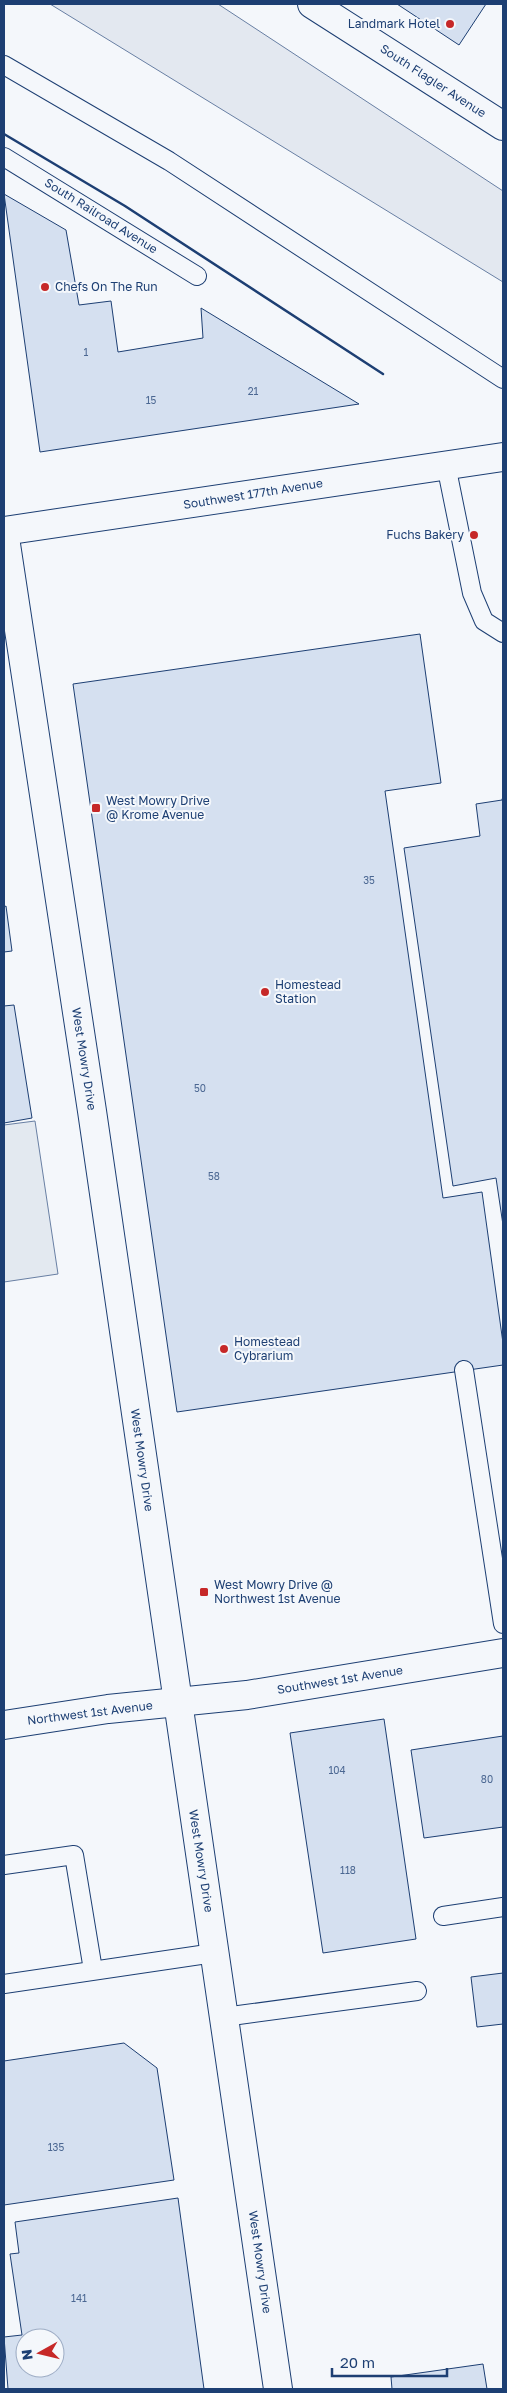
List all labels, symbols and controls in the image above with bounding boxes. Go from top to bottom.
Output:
place label: Landmark Hotel [348,16,440,31]
marker: Landmark Hotel [444,18,456,30]
street label: South Flagler Avenue [378,41,489,120]
street label: South Railroad Avenue [42,175,161,257]
place label: Chefs On The Run [55,279,158,294]
marker: Chefs On The Run [39,281,51,293]
house number: 1 [84,346,89,358]
house number: 21 [248,385,258,397]
house number: 15 [146,394,157,406]
street label: Southwest 177th Avenue [182,475,324,512]
place label: Fuchs Bakery [386,527,464,542]
marker: Fuchs Bakery [468,529,480,541]
place label: West Mowry Drive @ Krome Avenue [106,793,210,822]
marker: West Mowry Drive @ Krome Avenue [90,802,102,814]
house number: 35 [363,874,375,886]
place label: Homestead Station [275,977,341,1006]
marker: Homestead Station [259,986,271,998]
street label: West Mowry Drive [69,1006,100,1111]
house number: 50 [194,1082,206,1094]
house number: 58 [208,1170,220,1182]
place label: Homestead Cybrarium [234,1334,300,1363]
marker: Homestead Cybrarium [218,1343,230,1355]
street label: West Mowry Drive [128,1408,157,1512]
place label: West Mowry Drive @ Northwest 1st Avenue [214,1577,340,1606]
marker: West Mowry Drive @ Northwest 1st Avenue [198,1586,210,1598]
street label: Southwest 1st Avenue [276,1662,404,1697]
street label: Northwest 1st Avenue [26,1697,154,1728]
house number: 104 [328,1764,346,1776]
house number: 80 [481,1773,493,1785]
street label: West Mowry Drive [186,1808,217,1913]
house number: 118 [340,1864,356,1876]
house number: 135 [48,2141,64,2153]
street label: West Mowry Drive [246,2210,275,2314]
house number: 141 [71,2292,87,2304]
north arrow [15,2328,65,2378]
scale bar [332,2346,447,2378]
text: N [17,2348,36,2361]
text: 20 m [340,2353,375,2371]

